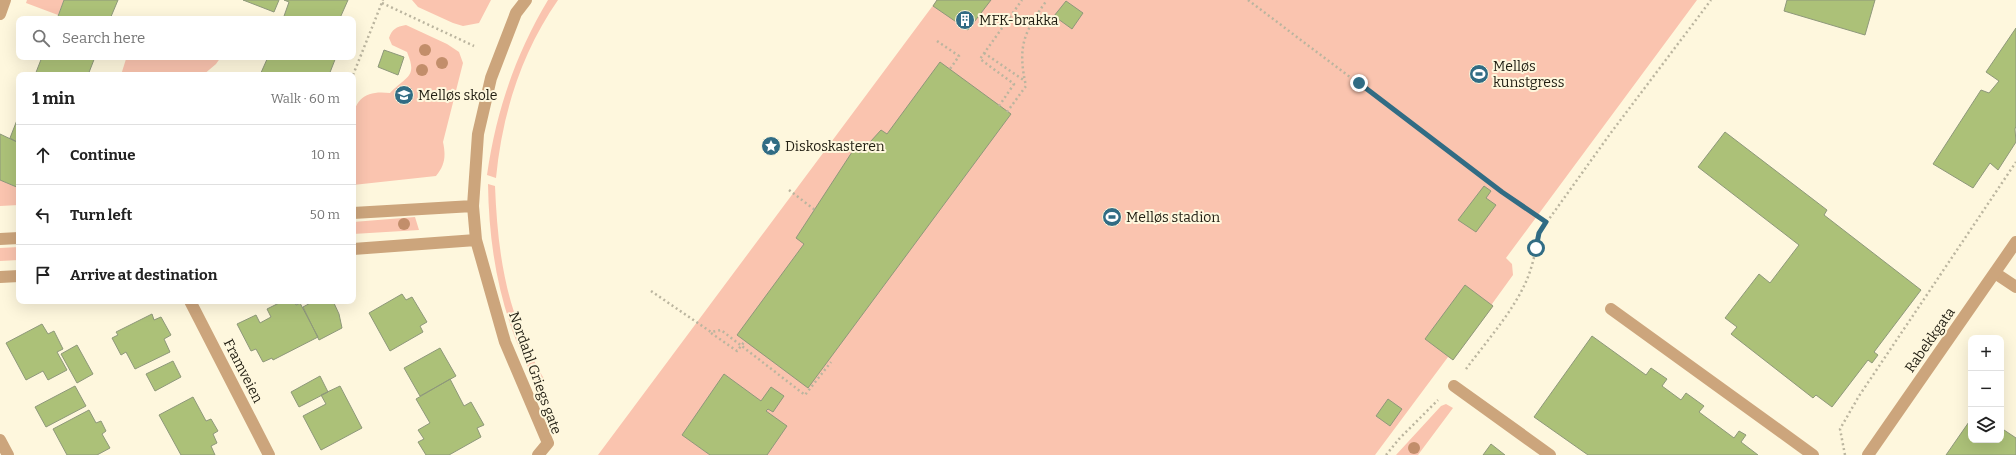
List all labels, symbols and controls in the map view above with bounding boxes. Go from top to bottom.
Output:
building icon: MFK-brakka [954,9,976,31]
place label: MFK-brakka [979,12,1059,29]
search box [16,16,356,60]
icon: search [30,27,52,49]
text: Search here [62,29,145,47]
place label: Melløs kunstgress [1493,58,1564,91]
sports icon: Melløs kunstgress [1468,63,1490,85]
route end [1350,74,1368,92]
school or university icon: Melløs skole [393,84,415,106]
place label: Melløs skole [418,87,497,104]
text: 1 min [32,88,75,109]
text: Walk · 60 m [271,91,340,106]
place icon: Diskoskasteren [760,135,782,157]
place label: Diskoskasteren [785,138,885,155]
icon: ahead [32,144,54,166]
text: Continue [70,146,136,164]
text: 10 m [311,147,340,162]
icon: left [32,204,54,226]
text: Turn left [70,206,132,224]
sports icon: Melløs stadion [1101,206,1123,228]
text: 50 m [310,207,340,222]
place label: Melløs stadion [1126,209,1220,226]
route start [1527,239,1545,257]
icon: arrive [32,264,54,286]
text: Arrive at destination [70,266,217,284]
street label: Rabekkgata [1901,304,1959,376]
street label: Nordahl Griegs gate [505,309,565,437]
map controls [1968,335,2004,443]
button: + [1968,335,2004,371]
street label: Framveien [220,336,266,406]
button: − [1968,371,2004,407]
button: layers [1968,407,2004,443]

